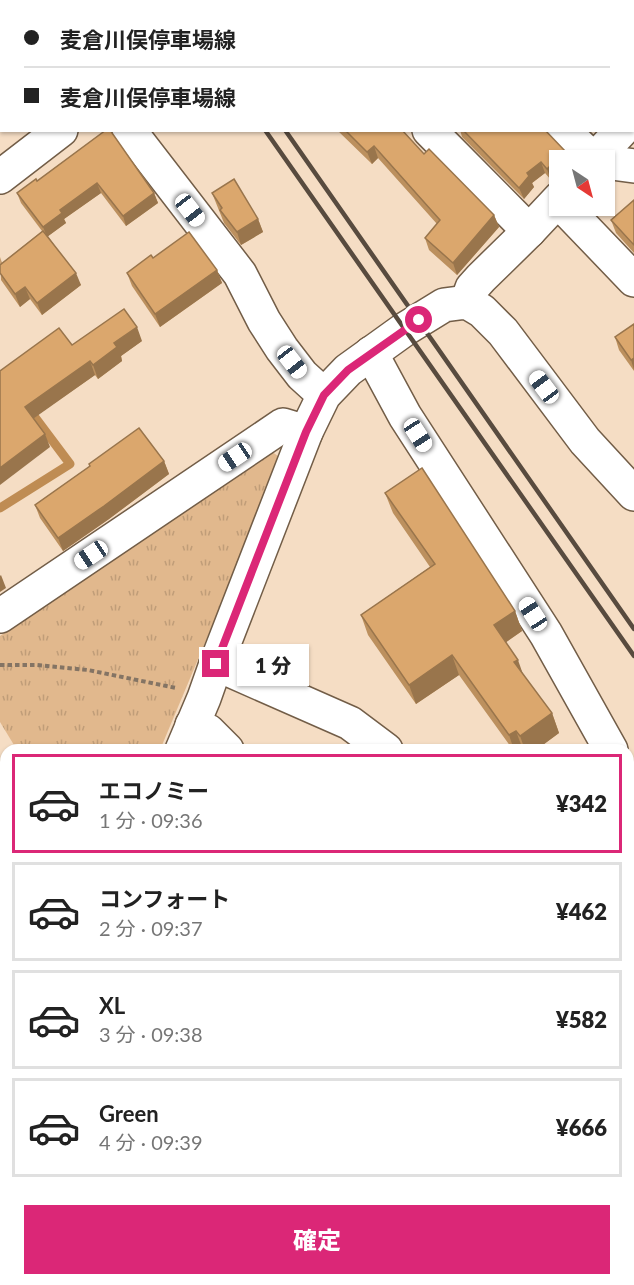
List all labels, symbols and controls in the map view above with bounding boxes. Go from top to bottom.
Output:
text: 麦倉川俣停車場線 [60,26,236,53]
text: 麦倉川俣停車場線 [60,84,236,111]
north arrow [549,150,615,216]
map controls [549,150,615,216]
car [172,190,208,230]
route start [405,306,432,333]
car [274,342,310,382]
car [526,367,562,407]
car [401,415,435,455]
car [215,439,255,475]
car [71,537,111,573]
car [516,594,550,634]
callout: 1 分 [237,643,309,685]
route end [202,650,229,677]
text: 1 分 [255,653,291,677]
icon: car [27,777,81,831]
text: エコノミー [99,777,209,804]
text: ¥342 [556,790,607,817]
text: 1 分 · 09:36 [99,808,203,832]
icon: car [27,885,81,939]
text: コンフォート [99,885,230,912]
text: ¥462 [556,898,607,925]
text: 2 分 · 09:37 [99,916,203,940]
text: XL [99,992,125,1019]
icon: car [27,993,81,1047]
text: ¥582 [556,1006,607,1033]
text: 3 分 · 09:38 [99,1022,203,1046]
text: Green [99,1100,159,1127]
icon: car [27,1101,81,1155]
text: ¥666 [556,1114,607,1141]
text: 4 分 · 09:39 [99,1130,203,1154]
button: 確定 [24,1205,610,1274]

